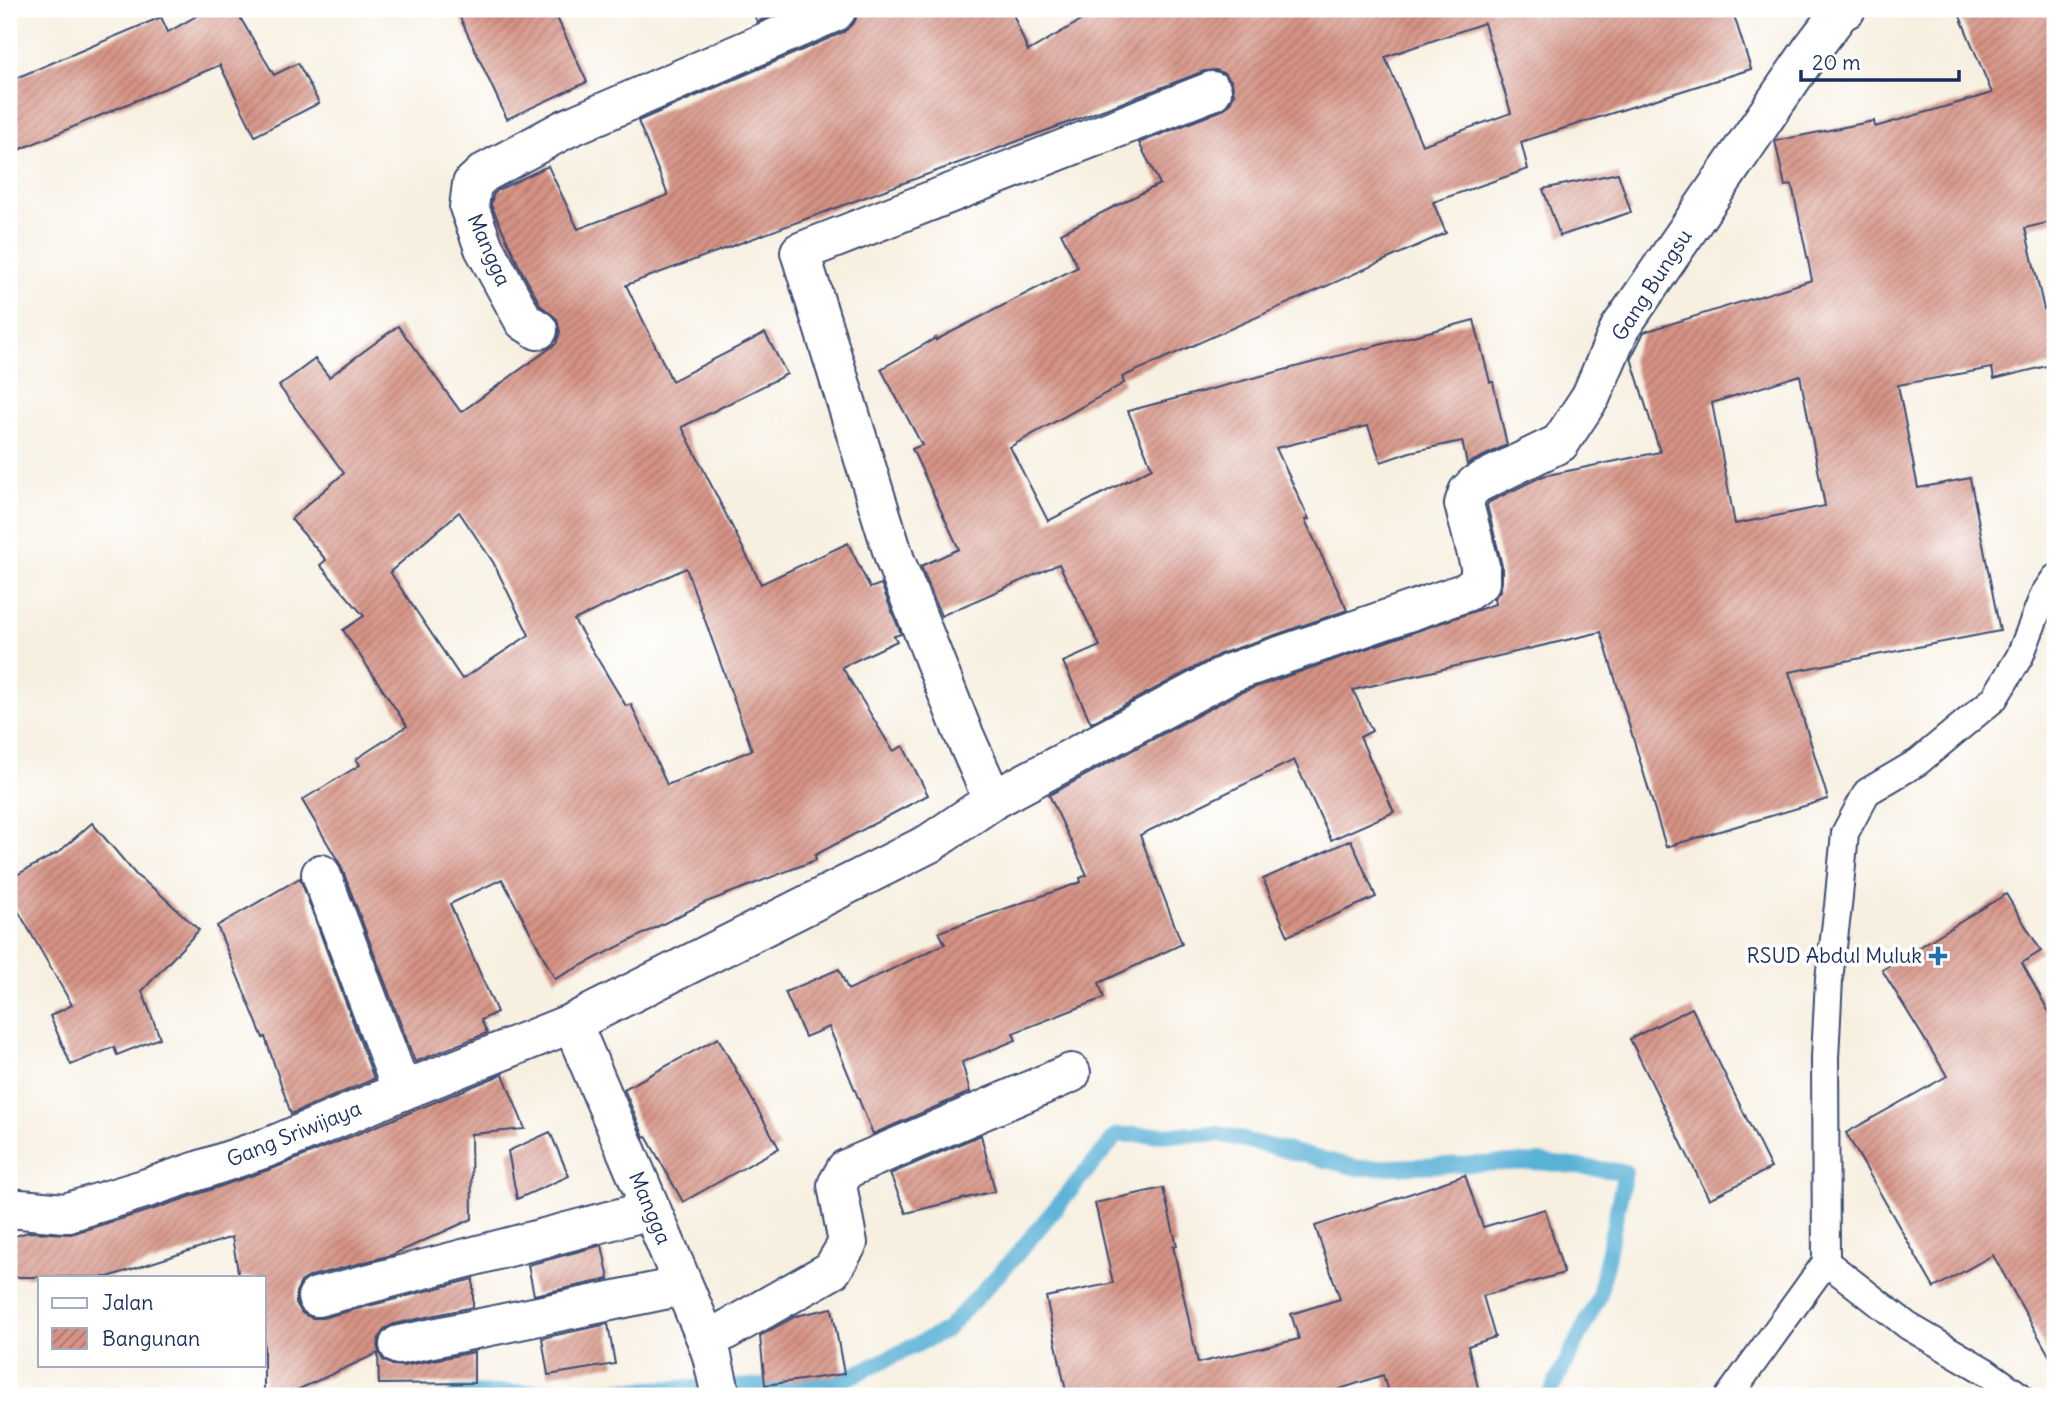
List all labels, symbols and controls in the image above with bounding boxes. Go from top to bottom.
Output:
scale bar [1801,38,1959,82]
text: 20 m [1812,49,1861,76]
street label: Mangga [462,209,517,290]
street label: Gang Bungsu [1605,224,1698,346]
place label: RSUD Abdul Muluk [1747,942,1922,969]
marker: RSUD Abdul Muluk [1928,946,1948,966]
street label: Gang Sriwijaya [223,1094,365,1173]
street label: Mangga [623,1167,678,1248]
legend [38,1276,266,1366]
text: Jalan [102,1289,153,1316]
text: Bangunan [102,1325,200,1352]

